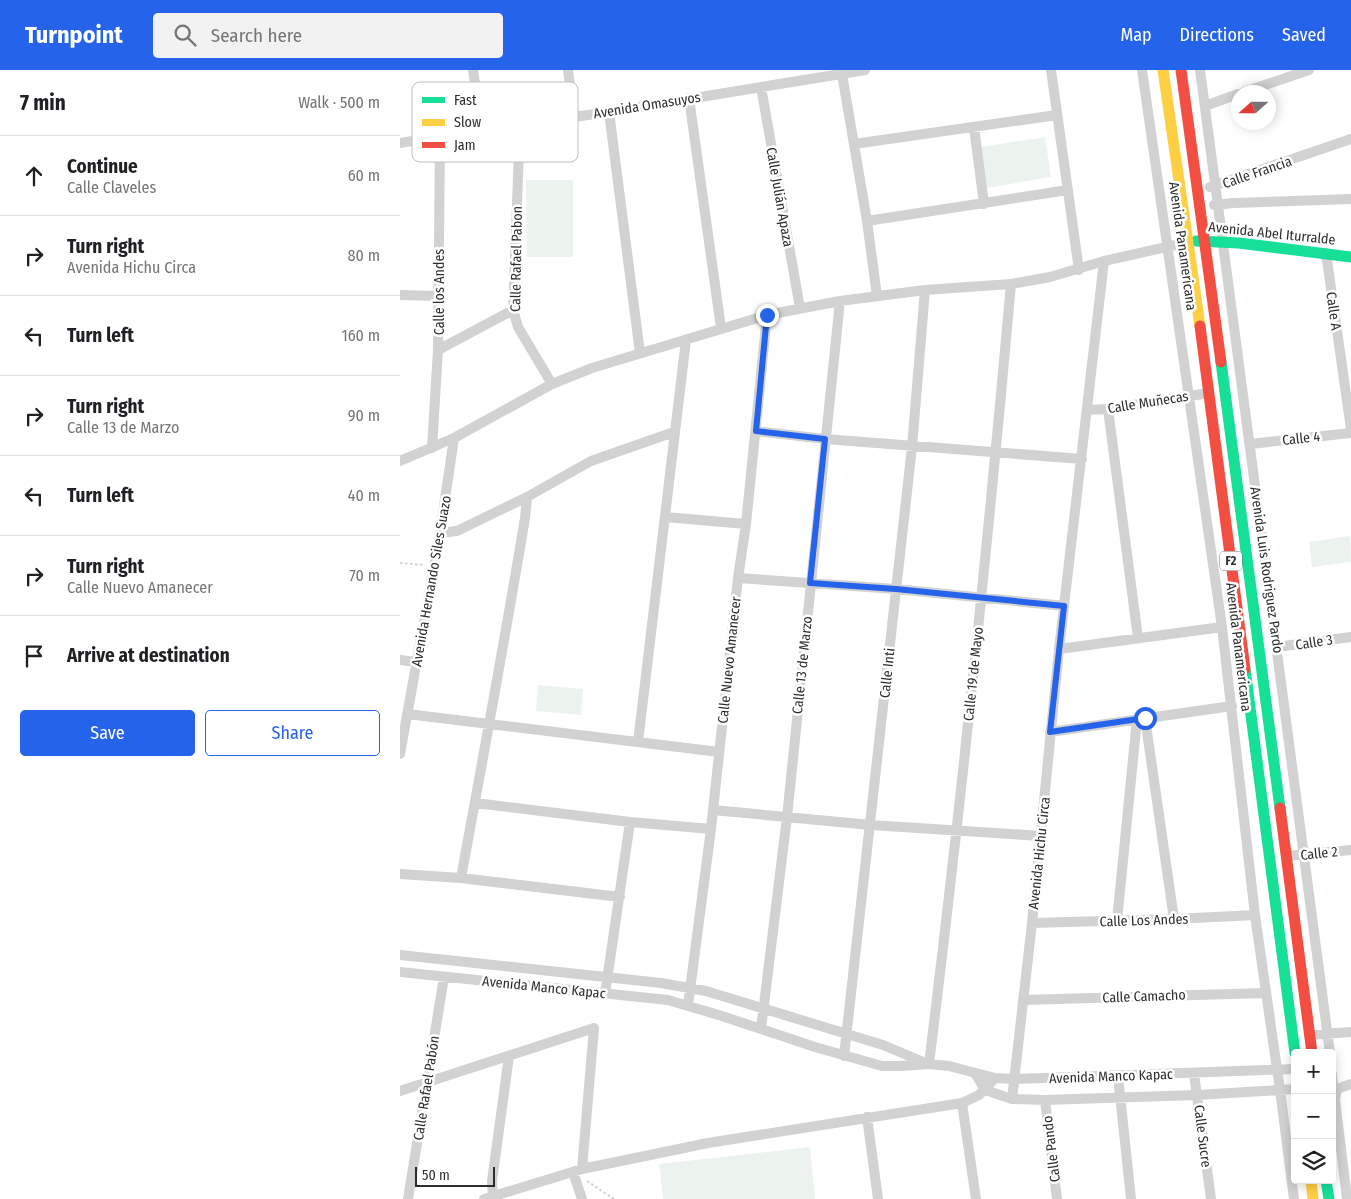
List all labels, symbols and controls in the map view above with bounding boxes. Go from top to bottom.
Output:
search box [153,13,503,58]
text: Turnpoint [25,21,123,49]
icon: search [171,21,199,49]
text: Search here [211,24,302,47]
text: Map [1120,24,1152,46]
text: Directions [1180,24,1254,46]
text: Saved [1282,24,1326,46]
legend [412,82,578,162]
north arrow [1231,85,1276,130]
street label: Avenida Omasuyos [592,89,702,122]
text: 7 min [20,90,66,116]
text: Fast [454,92,477,109]
text: Walk · 500 m [298,93,380,112]
text: Slow [454,114,481,131]
text: Jam [454,137,475,154]
street label: Calle Julián Apaza [762,146,797,248]
street label: Calle Francia [1220,153,1294,192]
text: Continue [67,155,138,178]
icon: ahead [20,162,48,190]
text: 60 m [348,166,380,185]
text: Calle Claveles [67,178,156,197]
street label: Avenida Panamericana [1165,181,1200,312]
street label: Calle Rafael Pabon [507,206,526,312]
street label: Avenida Abel Iturralde [1208,218,1336,249]
text: Turn right [67,235,144,258]
icon: right [20,242,48,270]
text: 80 m [348,246,380,265]
street label: Calle los Andes [431,249,448,335]
text: Avenida Hichu Circa [67,258,196,277]
street label: Calle A [1322,291,1345,332]
route end [756,304,779,327]
icon: left [20,322,48,350]
text: Turn left [67,324,134,347]
text: 160 m [341,326,380,345]
street label: Calle Muñecas [1107,388,1190,417]
text: Turn right [67,395,144,418]
icon: right [20,402,48,430]
text: 90 m [348,406,380,425]
text: Calle 13 de Marzo [67,418,179,437]
street label: Calle 4 [1281,428,1321,449]
icon: left [20,482,48,510]
text: Turn left [67,484,134,507]
text: 40 m [348,486,380,505]
street label: Avenida Luis Rodriguez Pardo [1246,486,1287,654]
street label: Avenida Hernando Siles Suazo [408,494,455,668]
road number: F2 [1220,552,1242,571]
text: Turn right [67,555,144,578]
icon: right [20,562,48,590]
text: 70 m [349,566,380,585]
text: Calle Nuevo Amanecer [67,578,213,597]
street label: Avenida Panamericana [1222,582,1255,713]
street label: Calle Nuevo Amanecer [714,596,745,724]
street label: Calle 13 de Marzo [789,615,816,715]
street label: Calle 19 de Mayo [960,626,987,722]
street label: Calle 3 [1294,631,1334,654]
icon: arrive [20,642,48,670]
text: Arrive at destination [67,644,230,667]
street label: Calle Inti [876,647,899,699]
route start [1134,707,1157,730]
button: Save [20,710,195,756]
button: Share [205,710,380,756]
street label: Avenida Hichu Circa [1025,796,1054,910]
street label: Calle 2 [1300,843,1339,864]
street label: Calle Los Andes [1099,910,1189,931]
street label: Avenida Manco Kapac [481,973,606,1002]
street label: Calle Camacho [1102,987,1186,1006]
street label: Calle Rafael Pabón [410,1034,443,1142]
map controls [1291,1049,1336,1184]
button: + [1291,1049,1336,1094]
street label: Avenida Manco Kapac [1049,1066,1173,1087]
button: − [1291,1094,1336,1139]
street label: Calle Sucre [1190,1104,1215,1168]
street label: Calle Pando [1039,1115,1064,1183]
button: layers [1291,1139,1336,1184]
scale bar [415,1164,495,1187]
text: 50 m [422,1167,450,1184]

